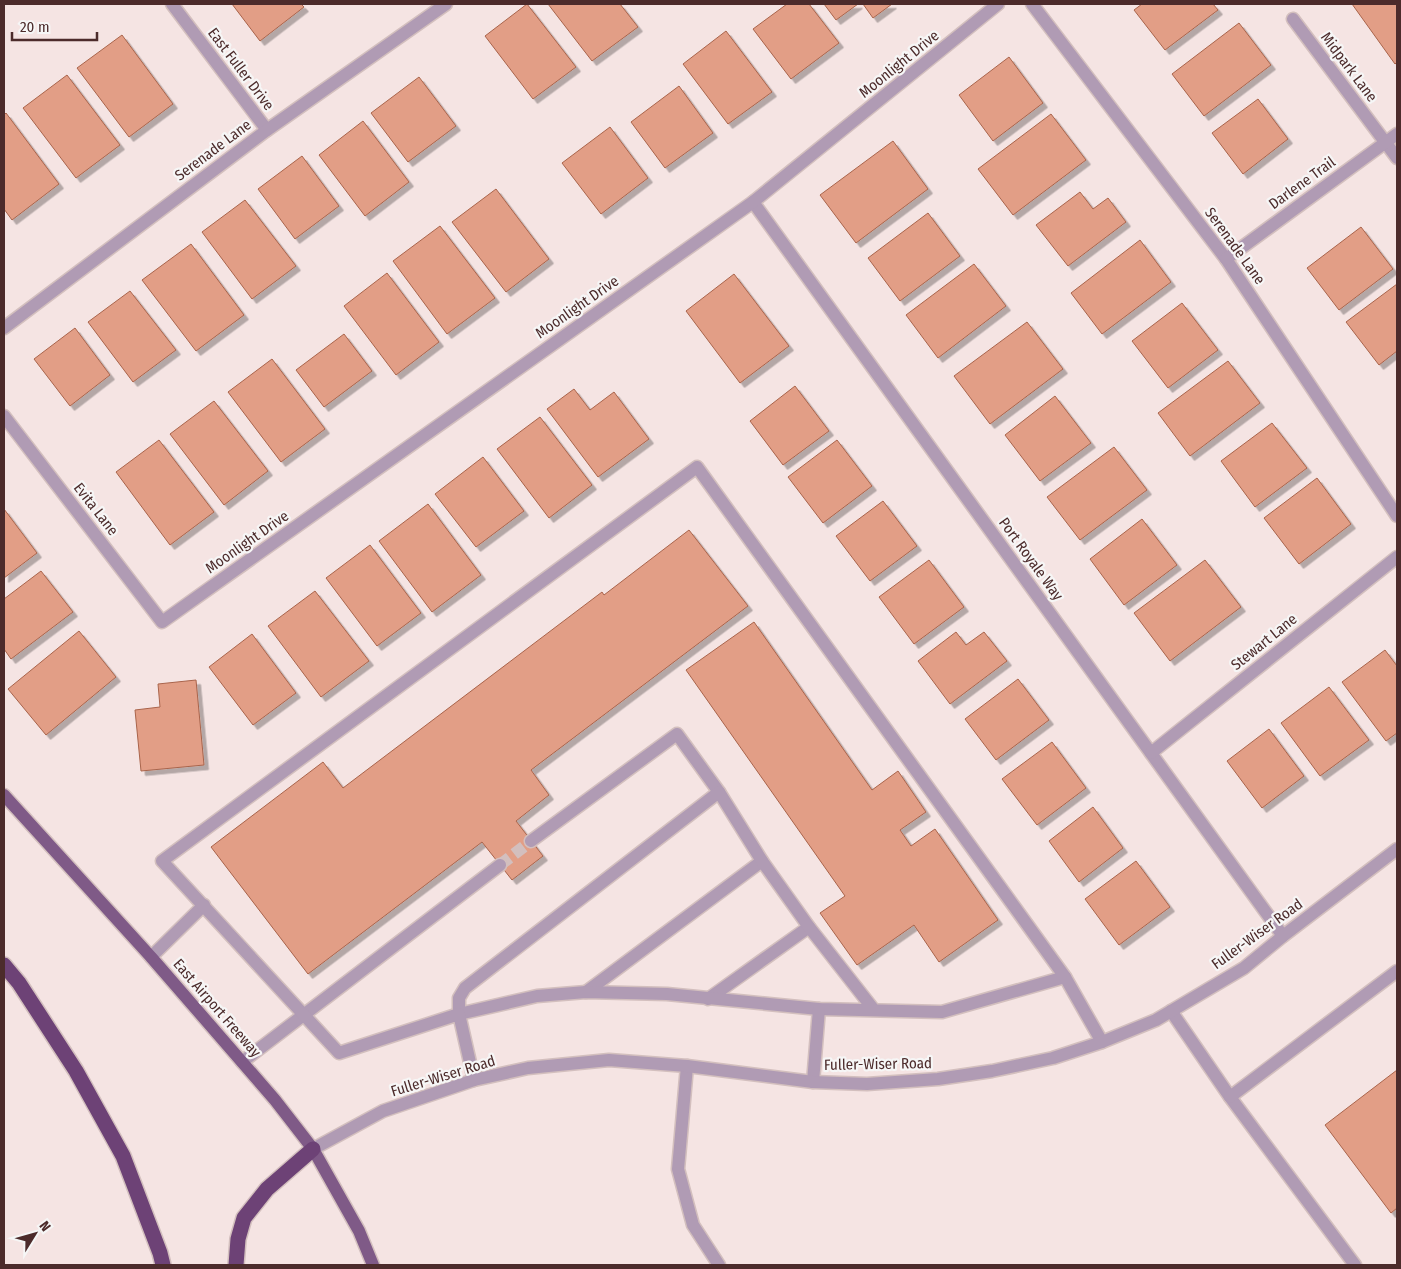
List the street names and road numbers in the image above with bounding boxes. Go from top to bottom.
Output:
street label: East Fuller Drive [204,24,278,114]
street label: Moonlight Drive [856,26,942,102]
street label: Midpark Lane [1317,29,1381,105]
street label: Serenade Lane [171,116,255,184]
street label: Darlene Trail [1265,153,1339,213]
street label: Serenade Lane [1201,204,1269,288]
street label: Moonlight Drive [532,272,622,342]
street label: Evita Lane [70,479,122,539]
street label: Moonlight Drive [202,507,292,577]
street label: Port Royale Way [995,514,1067,604]
street label: Stewart Lane [1227,610,1301,674]
street label: Fuller-Wiser Road [1208,895,1306,973]
street label: East Airport Freeway [169,955,265,1061]
street label: Fuller-Wiser Road [389,1052,497,1100]
street label: Fuller-Wiser Road [824,1054,932,1074]

